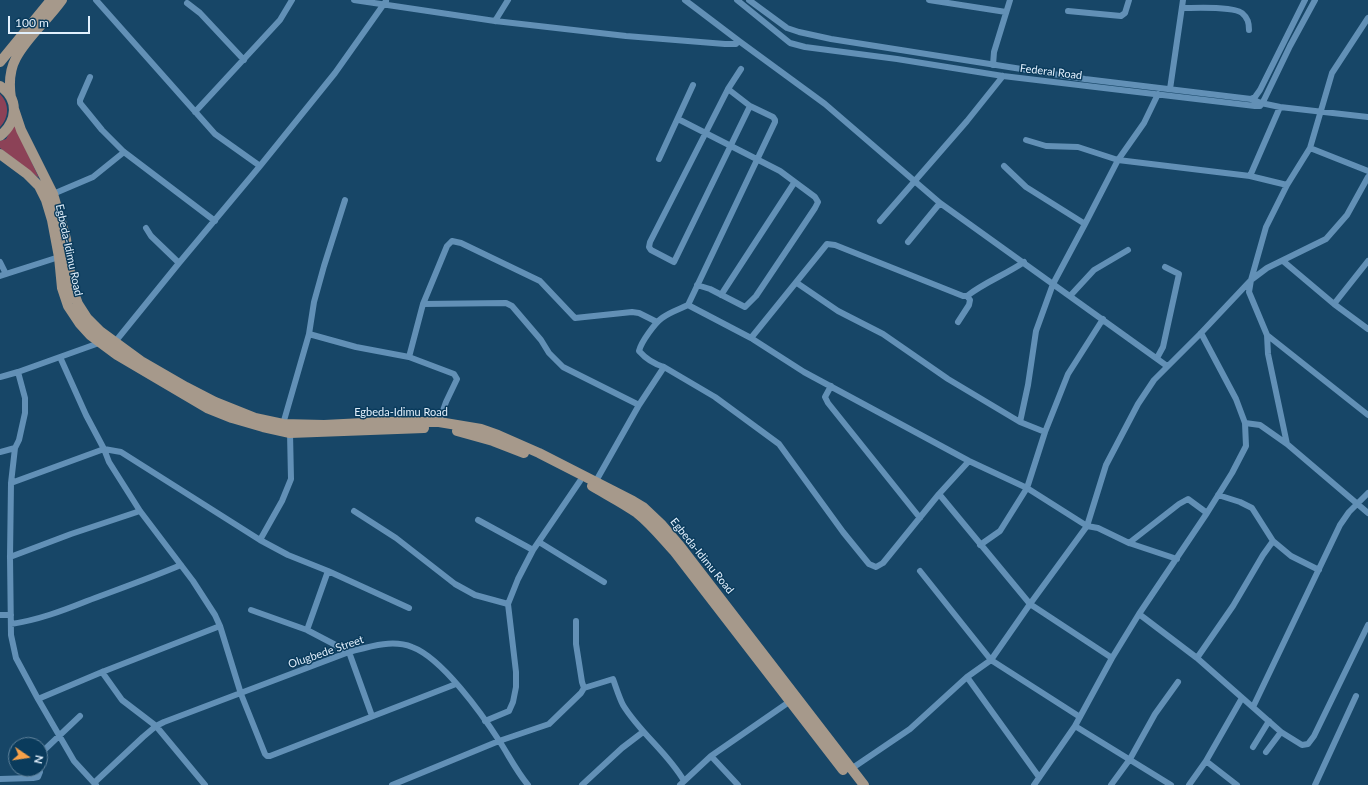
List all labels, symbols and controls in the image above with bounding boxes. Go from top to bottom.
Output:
scale bar [10,8,92,34]
text: 100 m [15,15,49,30]
street label: Federal Road [1019,62,1083,82]
street label: Egbeda-Idimu Road [53,203,85,297]
street label: Egbeda-Idimu Road [354,405,448,419]
street label: Egbeda-Idimu Road [667,515,737,597]
street label: Olugbede Street [287,633,365,671]
north arrow [8,737,48,777]
text: N [32,754,46,765]

